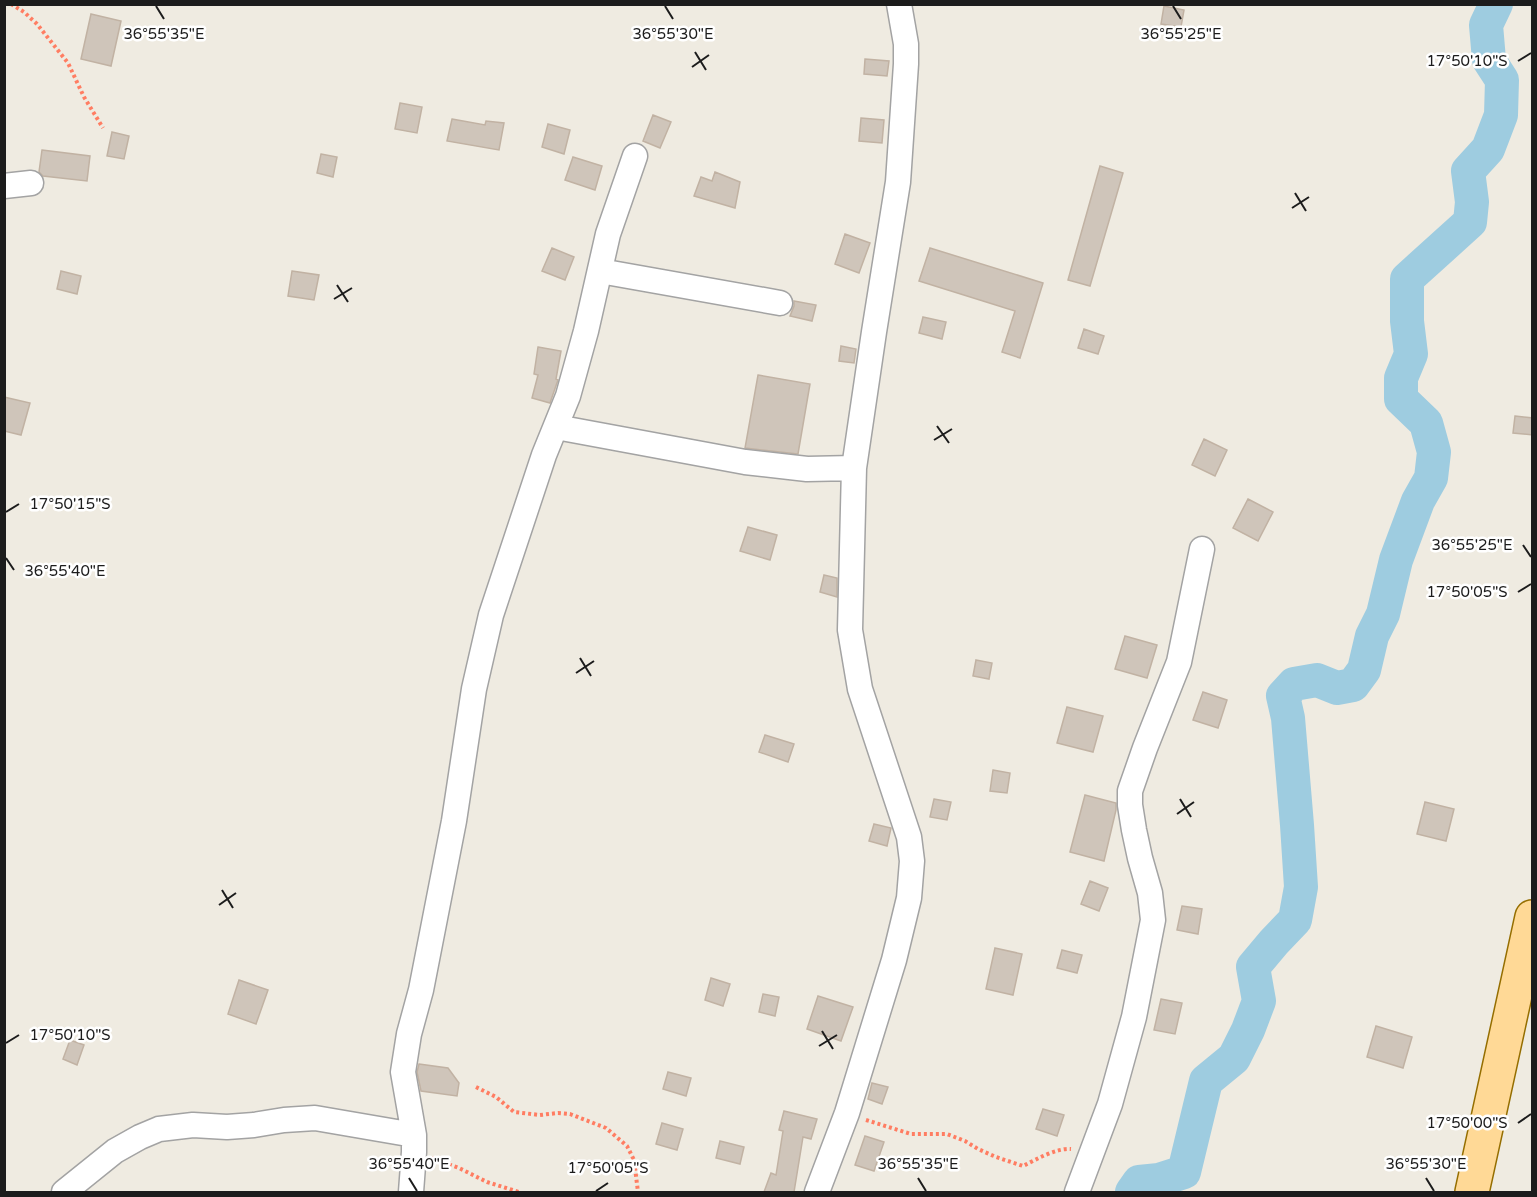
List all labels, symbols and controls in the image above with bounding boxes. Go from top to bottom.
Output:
text: 36°55'35"E [123,25,205,43]
text: 36°55'30"E [632,25,714,43]
text: 36°55'25"E [1140,25,1222,43]
text: 17°50'10"S [1426,52,1508,70]
text: 17°50'15"S [29,495,111,513]
text: 36°55'25"E [1431,536,1513,554]
text: 36°55'40"E [24,562,106,580]
text: 17°50'05"S [1426,583,1508,601]
text: 17°50'10"S [29,1026,111,1044]
text: 17°50'00"S [1426,1114,1508,1132]
text: 36°55'40"E [368,1155,450,1173]
text: 36°55'35"E [877,1155,959,1173]
text: 36°55'30"E [1385,1155,1467,1173]
text: 17°50'05"S [567,1159,649,1177]

